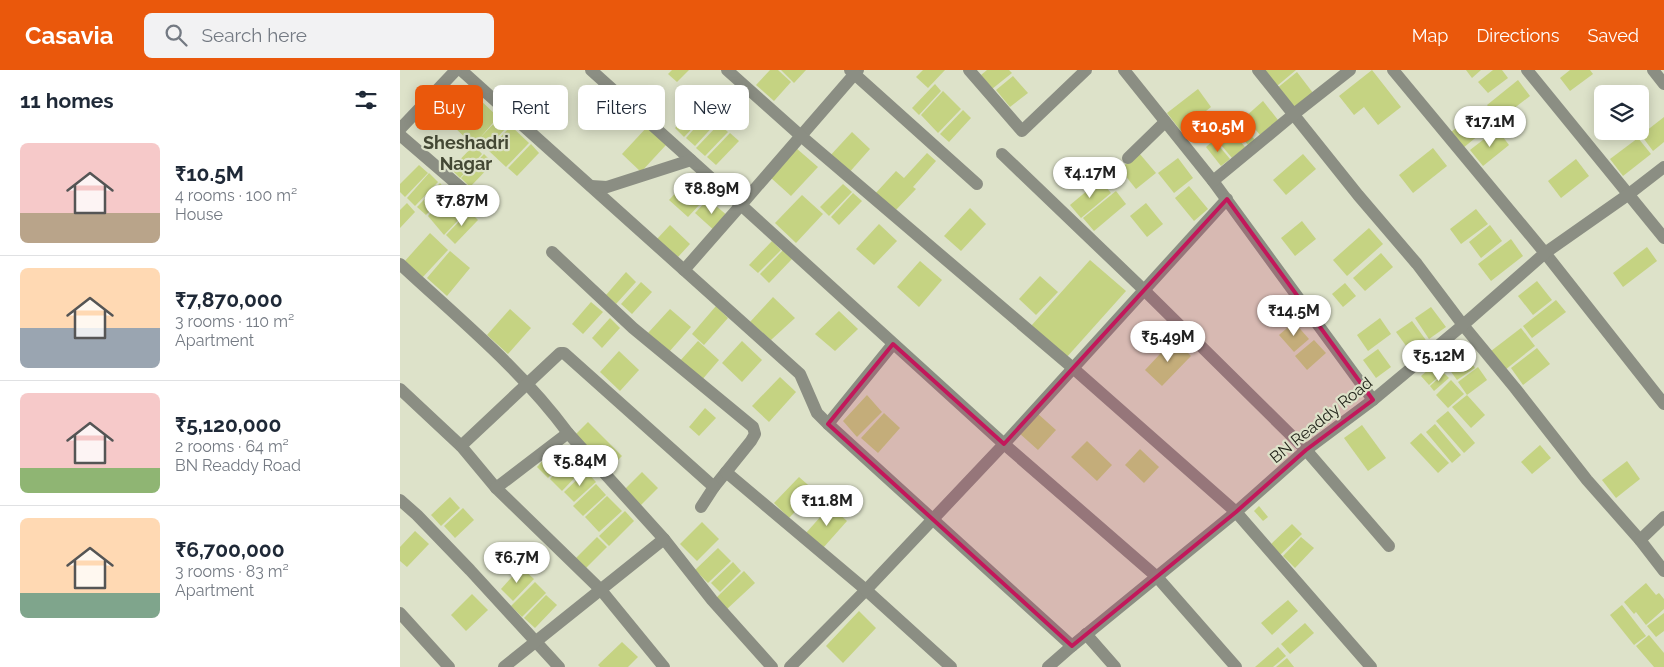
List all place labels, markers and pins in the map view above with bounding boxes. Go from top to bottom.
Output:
pin: ₹17.1M [1449,106,1531,148]
pin: ₹10.5M [1177,111,1259,153]
pin: ₹4.17M [1049,156,1131,199]
pin: ₹8.89M [671,172,753,215]
pin: ₹7.87M [421,184,503,227]
pin: ₹14.5M [1253,294,1335,337]
pin: ₹5.49M [1127,320,1209,363]
pin: ₹5.12M [1398,340,1480,382]
pin: ₹5.84M [539,444,621,487]
pin: ₹11.8M [786,484,868,527]
pin: ₹6.7M [482,542,552,584]

